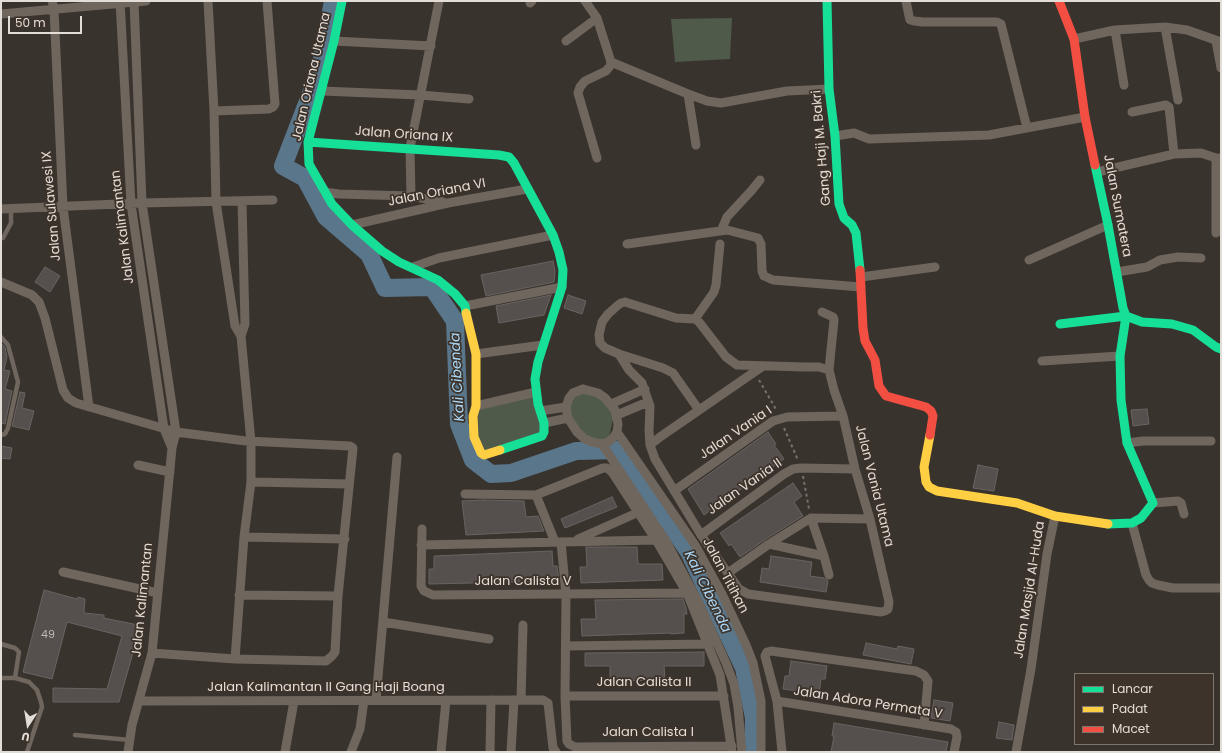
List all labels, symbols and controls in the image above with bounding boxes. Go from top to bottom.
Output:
scale bar [10,8,84,34]
street label: Jalan Oriana Utama [290,11,334,143]
text: 50 m [15,14,46,31]
street label: Gang Haji M. Bakri [809,90,835,206]
street label: Jalan Oriana IX [354,124,454,146]
street label: Jalan Sulawesi IX [39,150,65,262]
street label: Jalan Sumatera [1099,153,1135,259]
street label: Jalan Kalimantan [108,169,138,285]
street label: Jalan Oriana VI [387,176,487,210]
water label: Kali Cibenda [447,332,469,422]
street label: Jalan Vania I [697,403,775,463]
street label: Jalan Vania Utama [851,423,897,549]
street label: Jalan Vania II [705,456,785,518]
street label: Jalan Masjid Al-Huda [1011,520,1049,660]
street label: Jalan Titihan [699,536,751,616]
street label: Jalan Kalimantan [129,542,157,658]
water label: Kali Cibenda [680,548,734,636]
street label: Jalan Calista V [474,574,572,590]
house number: 49 [41,628,55,642]
legend [1074,673,1214,745]
street label: Jalan Calista II [597,675,691,691]
street label: Jalan Kalimantan II Gang Haji Boang [207,680,445,696]
text: Lancar [1112,680,1153,697]
street label: Jalan Adora Permata V [792,683,944,723]
text: Padat [1112,700,1148,717]
north arrow [8,705,48,745]
text: Macet [1112,720,1150,737]
street label: Jalan Calista I [602,725,694,741]
text: U [20,728,31,745]

